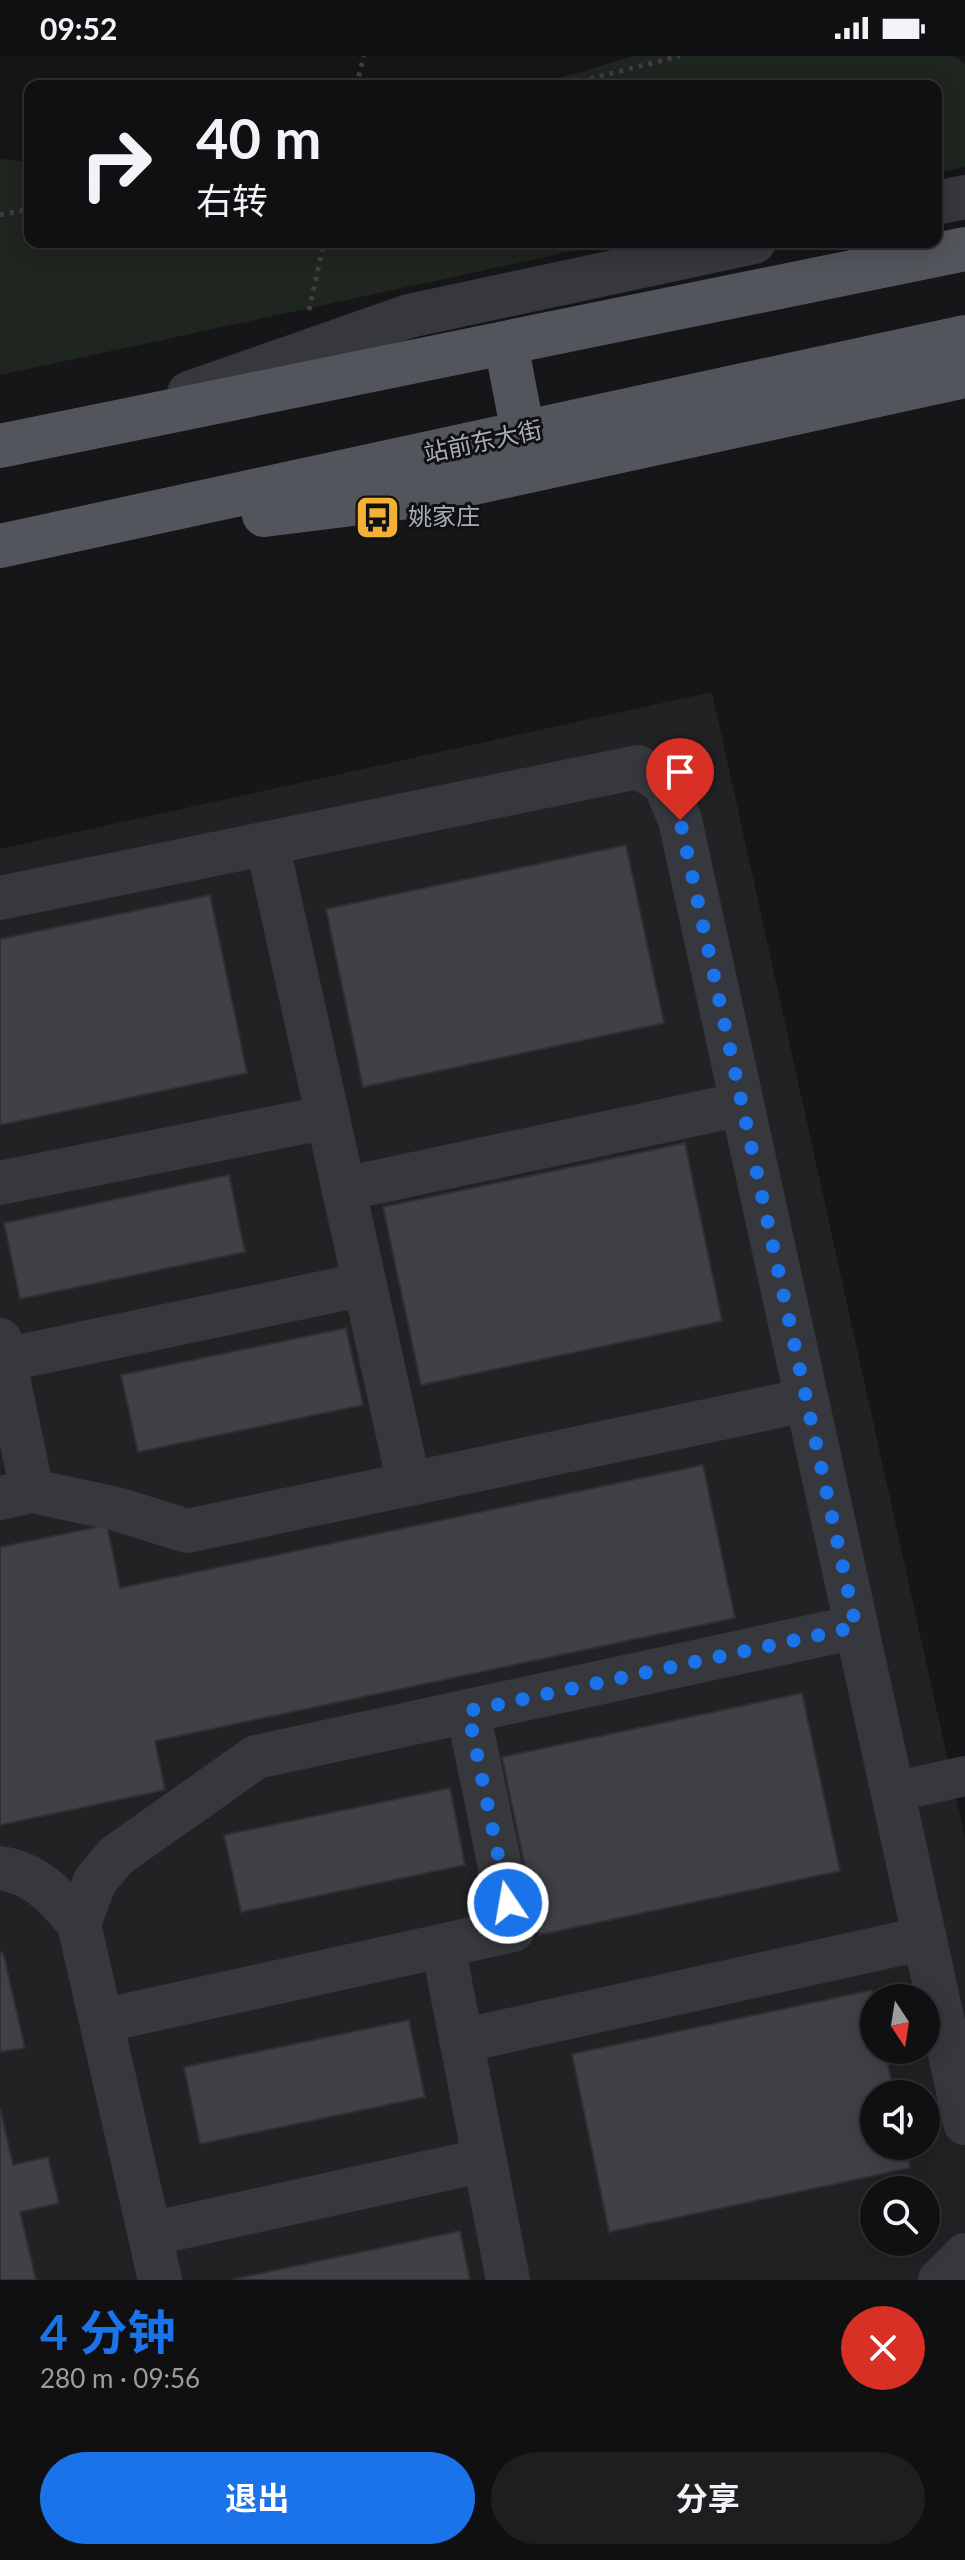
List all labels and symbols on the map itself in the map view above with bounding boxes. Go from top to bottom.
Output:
street label: 站前东大街 [421,414,544,467]
bus stop icon: 姚家庄 [353,493,401,541]
place label: 姚家庄 [408,501,480,530]
pin [646,738,714,820]
position arrow [466,1861,550,1945]
north arrow [860,1984,940,2064]

